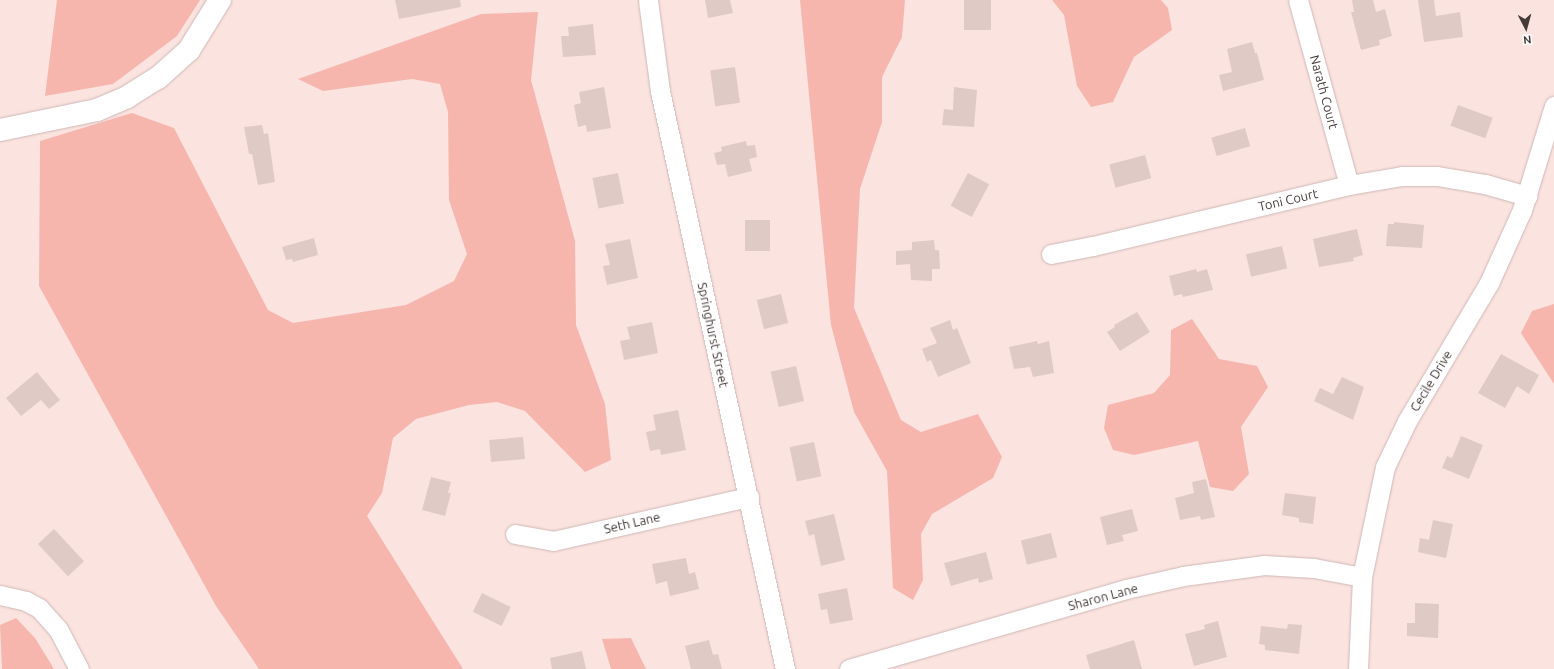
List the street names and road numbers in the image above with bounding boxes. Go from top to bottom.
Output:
street label: Narath Court [1307,53,1341,131]
street label: Toni Court [1257,186,1319,214]
street label: Springhurst Street [694,281,732,389]
street label: Cecile Drive [1407,348,1455,414]
street label: Seth Lane [602,509,662,537]
street label: Sharon Lane [1066,580,1140,614]

